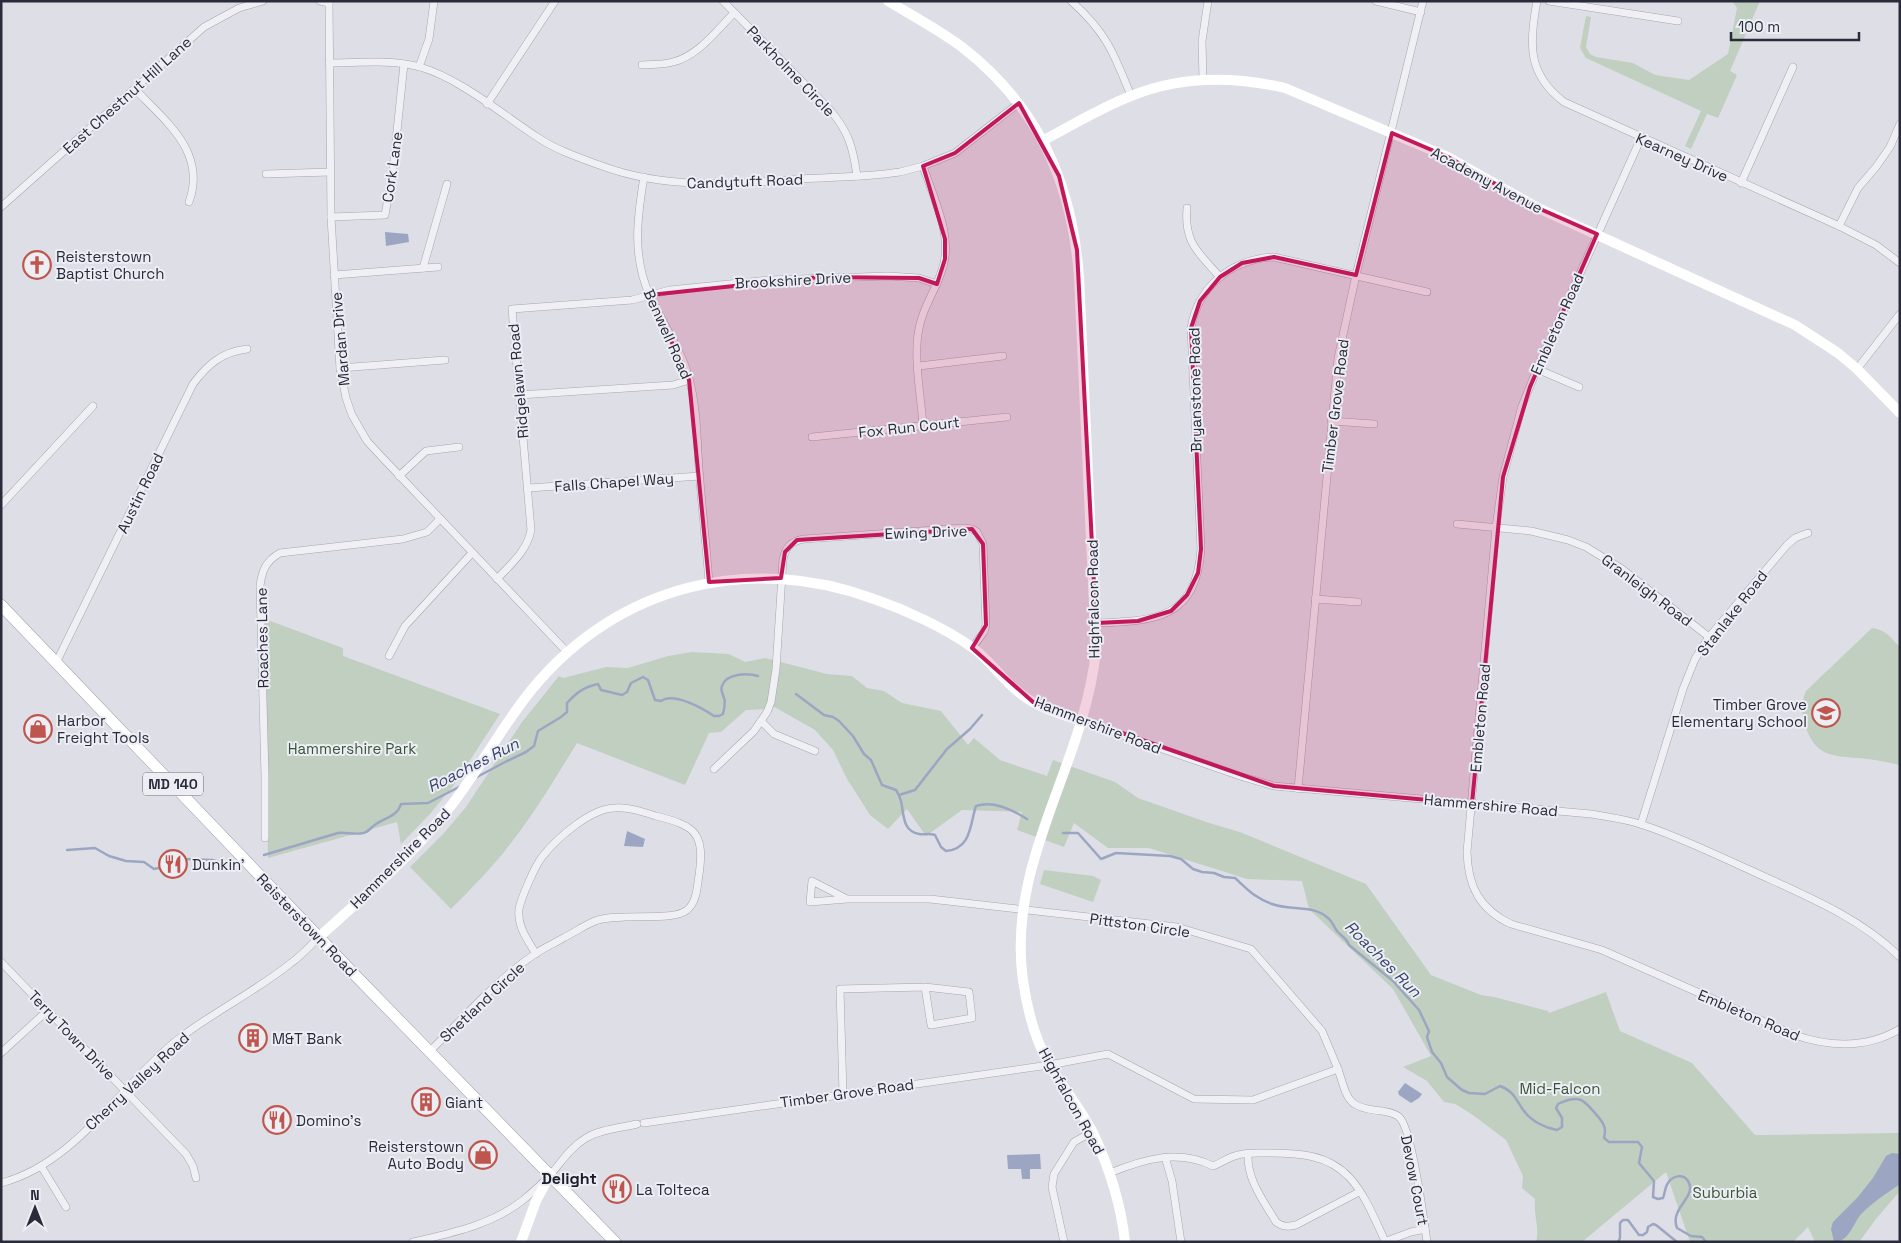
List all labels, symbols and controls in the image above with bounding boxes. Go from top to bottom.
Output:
scale bar [1731,10,1858,42]
text: 100 m [1738,17,1780,36]
street label: Parkholme Circle [743,22,839,121]
street label: East Chestnut Hill Lane [59,32,195,158]
street label: Kearney Drive [1633,128,1731,186]
street label: Cork Lane [378,130,406,204]
street label: Academy Avenue [1428,143,1546,218]
street label: Candytuft Road [687,169,803,193]
place label: Reisterstown Baptist Church [56,247,164,283]
church icon: Reisterstown Baptist Church [22,250,52,280]
street label: Brookshire Drive [734,267,852,293]
street label: Embleton Road [1526,270,1588,378]
street label: Benwell Road [640,286,696,382]
street label: Mardan Drive [326,291,354,387]
street label: Ridgelawn Road [504,323,532,439]
street label: Bryanstone Road [1184,327,1206,453]
street label: Timber Grove Road [1317,338,1353,474]
street label: Fox Run Court [857,412,961,442]
street label: Austin Road [112,450,168,536]
street label: Falls Chapel Way [554,468,674,496]
street label: Ewing Drive [884,521,968,543]
street label: Highfalcon Road [1082,539,1104,659]
street label: Granleigh Road [1598,550,1696,630]
street label: Stanlake Road [1693,566,1771,660]
street label: Roaches Lane [252,587,272,689]
street label: Embleton Road [1466,663,1494,773]
street label: Hammershire Road [1032,692,1164,758]
place label: Timber Grove Elementary School [1671,695,1807,731]
school or university icon: Timber Grove Elementary School [1811,698,1841,728]
place label: Harbor Freight Tools [57,711,150,747]
shop icon: Harbor Freight Tools [23,714,53,744]
water label: Roaches Run [424,732,523,797]
park label: Hammershire Park [288,739,416,758]
road number: MD 140 [143,772,203,796]
street label: Hammershire Road [1423,790,1559,820]
street label: Hammershire Road [346,804,454,912]
restaurant icon: Dunkin' [158,849,188,879]
place label: Dunkin' [192,855,245,874]
street label: Reisterstown Road [253,869,361,981]
street label: Pittston Circle [1089,909,1192,941]
water label: Roaches Run [1340,916,1427,1003]
street label: Shetland Circle [436,958,528,1046]
street label: Embleton Road [1695,985,1803,1045]
street label: Terry Town Drive [24,986,120,1084]
building icon: M&T Bank [238,1023,268,1053]
street label: Cherry Valley Road [81,1028,193,1134]
place label: M&T Bank [272,1029,342,1048]
street label: Highfalcon Road [1035,1044,1109,1158]
street label: Timber Grove Road [779,1074,915,1112]
park label: Mid-Falcon [1520,1079,1600,1098]
building icon: Giant [411,1087,441,1117]
place label: Giant [445,1093,483,1112]
restaurant icon: Domino's [262,1105,292,1135]
place label: Domino's [296,1111,361,1130]
street label: Devow Court [1397,1133,1433,1227]
place label: Reisterstown Auto Body [369,1137,464,1173]
shop icon: Reisterstown Auto Body [468,1140,498,1170]
district label: Delight [541,1168,597,1189]
restaurant icon: La Tolteca [602,1174,632,1204]
place label: La Tolteca [636,1180,710,1199]
north arrow [10,1183,60,1233]
park label: Suburbia [1693,1183,1758,1202]
text: N [30,1186,40,1204]

